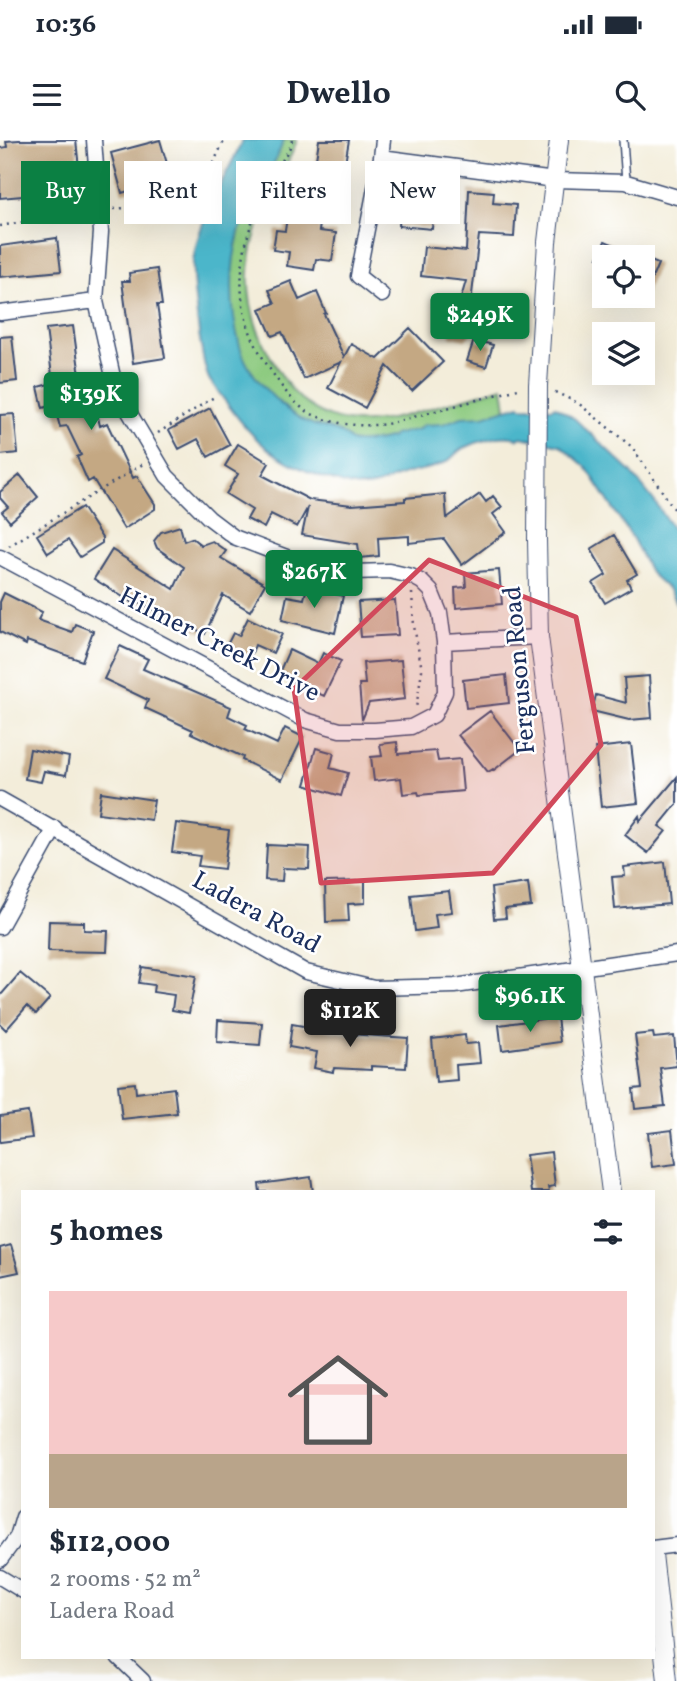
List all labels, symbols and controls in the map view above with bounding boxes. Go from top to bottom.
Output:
text: 10:36 [35,7,96,43]
text: Dwello [286,73,391,117]
icon: menu [28,76,66,114]
icon: search [611,76,649,114]
chip: Buy [21,161,110,224]
chip: Rent [124,161,222,224]
chip: Filters [236,161,351,224]
chip: New [365,161,460,224]
map controls [592,245,655,385]
button: locate [592,245,655,308]
pin: $249K [431,294,529,353]
text: $249K [446,300,514,332]
button: layers [592,322,655,385]
pin: $139K [42,372,140,432]
text: $139K [60,379,122,411]
pin: $267K [265,550,363,610]
text: $267K [281,557,347,589]
street label: Hilmer Creek Drive [112,579,326,711]
street label: Ferguson Road [495,584,545,756]
street label: Ladera Road [185,863,327,963]
pin: $96.1K [473,974,587,1034]
text: $96.1K [494,981,566,1013]
pin: $112K [301,990,399,1049]
text: $112K [320,996,380,1028]
text: 5 homes [49,1211,163,1253]
icon: filters [589,1213,627,1251]
icon: home [275,1337,401,1463]
text: $112,000 [49,1522,170,1564]
text: 2 rooms · 52 m² [49,1564,201,1596]
text: Ladera Road [49,1596,175,1628]

